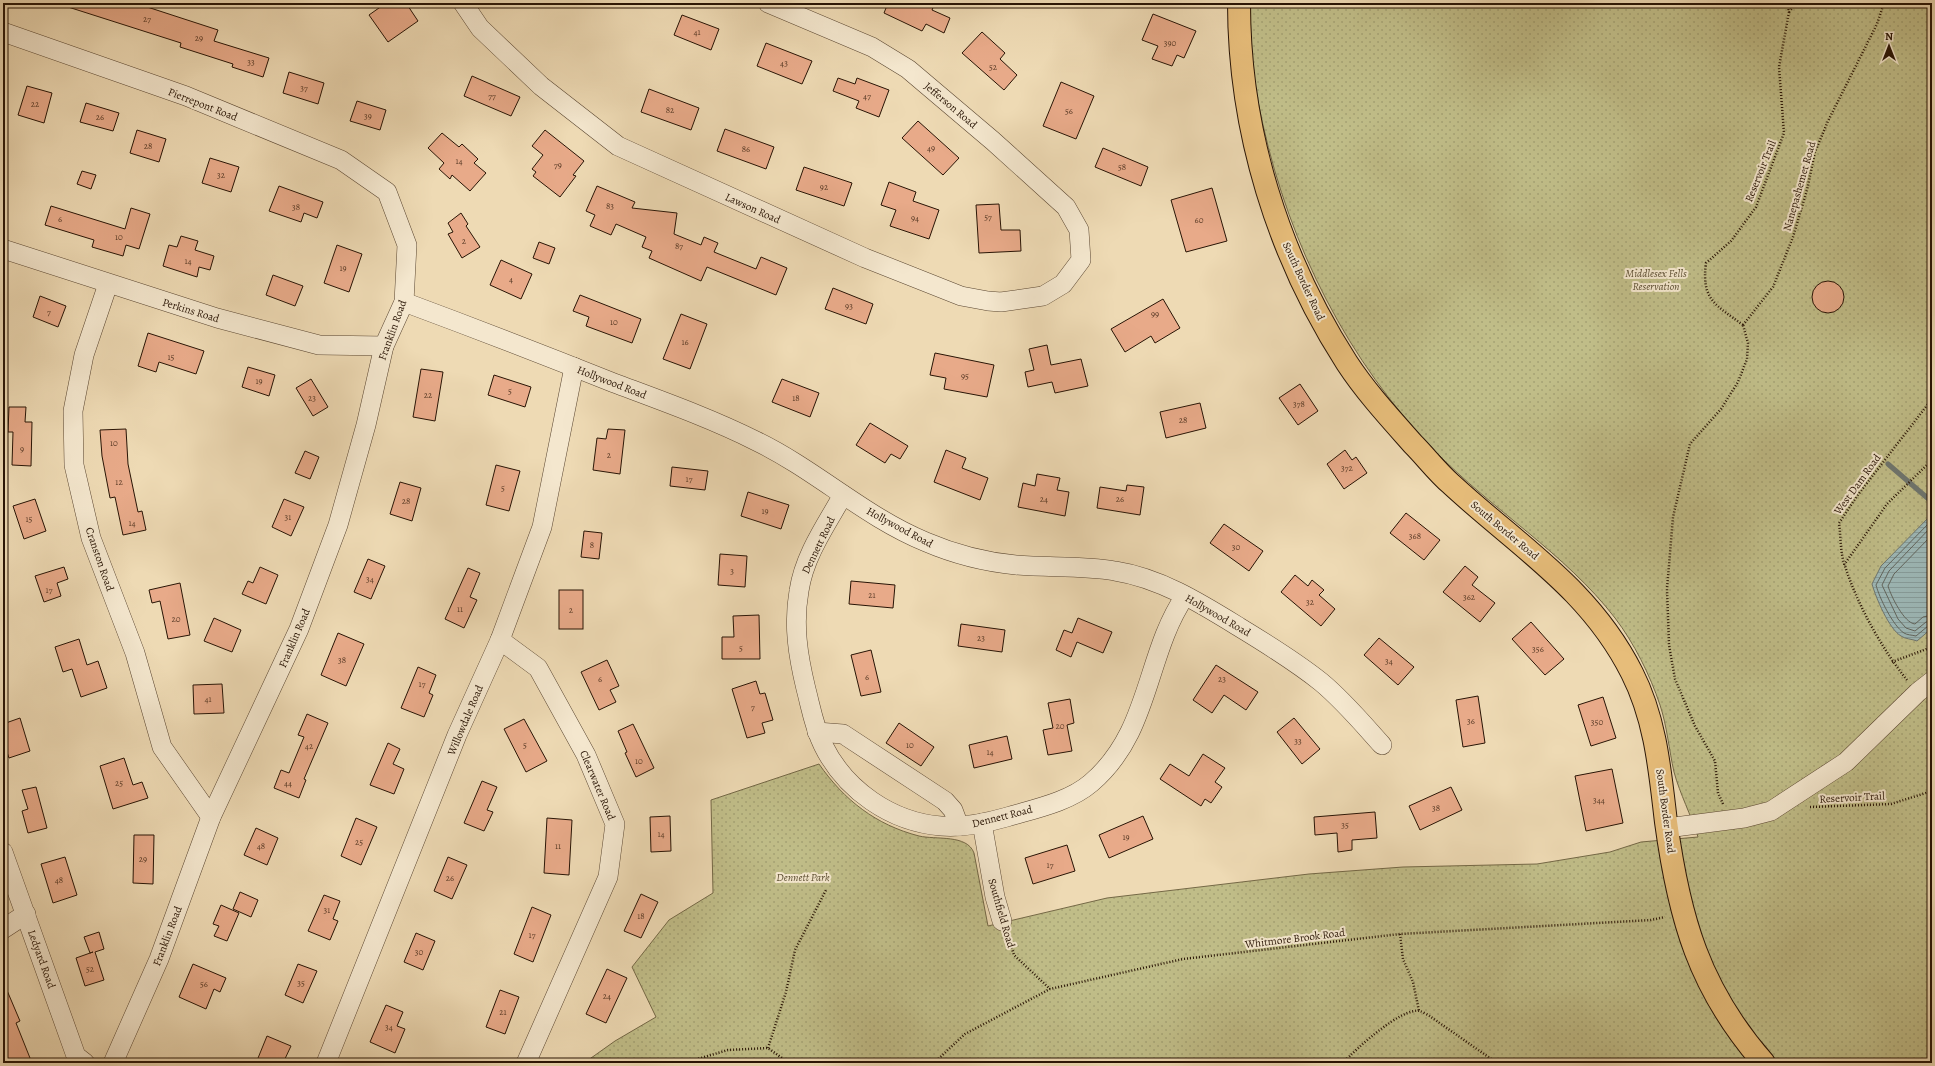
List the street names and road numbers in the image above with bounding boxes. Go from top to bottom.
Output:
street label: Jefferson Road [921,79,980,132]
street label: Pierrepont Road [166,84,240,125]
street label: Reservoir Trail [1741,138,1780,204]
street label: Nanepashemet Road [1779,139,1819,233]
street label: Lawson Road [723,190,783,227]
street label: South Border Road [1279,240,1328,323]
street label: Perkins Road [161,295,221,326]
street label: Franklin Road [375,298,410,362]
street label: Hollywood Road [575,362,649,403]
street label: West Dam Road [1830,451,1885,519]
street label: South Border Road [1467,497,1542,563]
street label: Hollywood Road [864,504,936,551]
street label: Dennett Road [798,514,839,576]
street label: Cranston Road [82,525,117,593]
street label: Hollywood Road [1182,591,1253,640]
street label: Franklin Road [275,606,314,670]
street label: Willowdale Road [444,683,487,759]
street label: Clearwater Road [576,748,619,823]
street label: South Border Road [1652,768,1679,854]
street label: Reservoir Trail [1819,788,1885,807]
street label: Dennett Road [970,802,1034,831]
street label: Southfield Road [984,877,1019,950]
street label: Franklin Road [149,904,186,968]
street label: Whitmore Brook Road [1243,925,1346,952]
street label: Ledyard Road [24,928,59,991]

